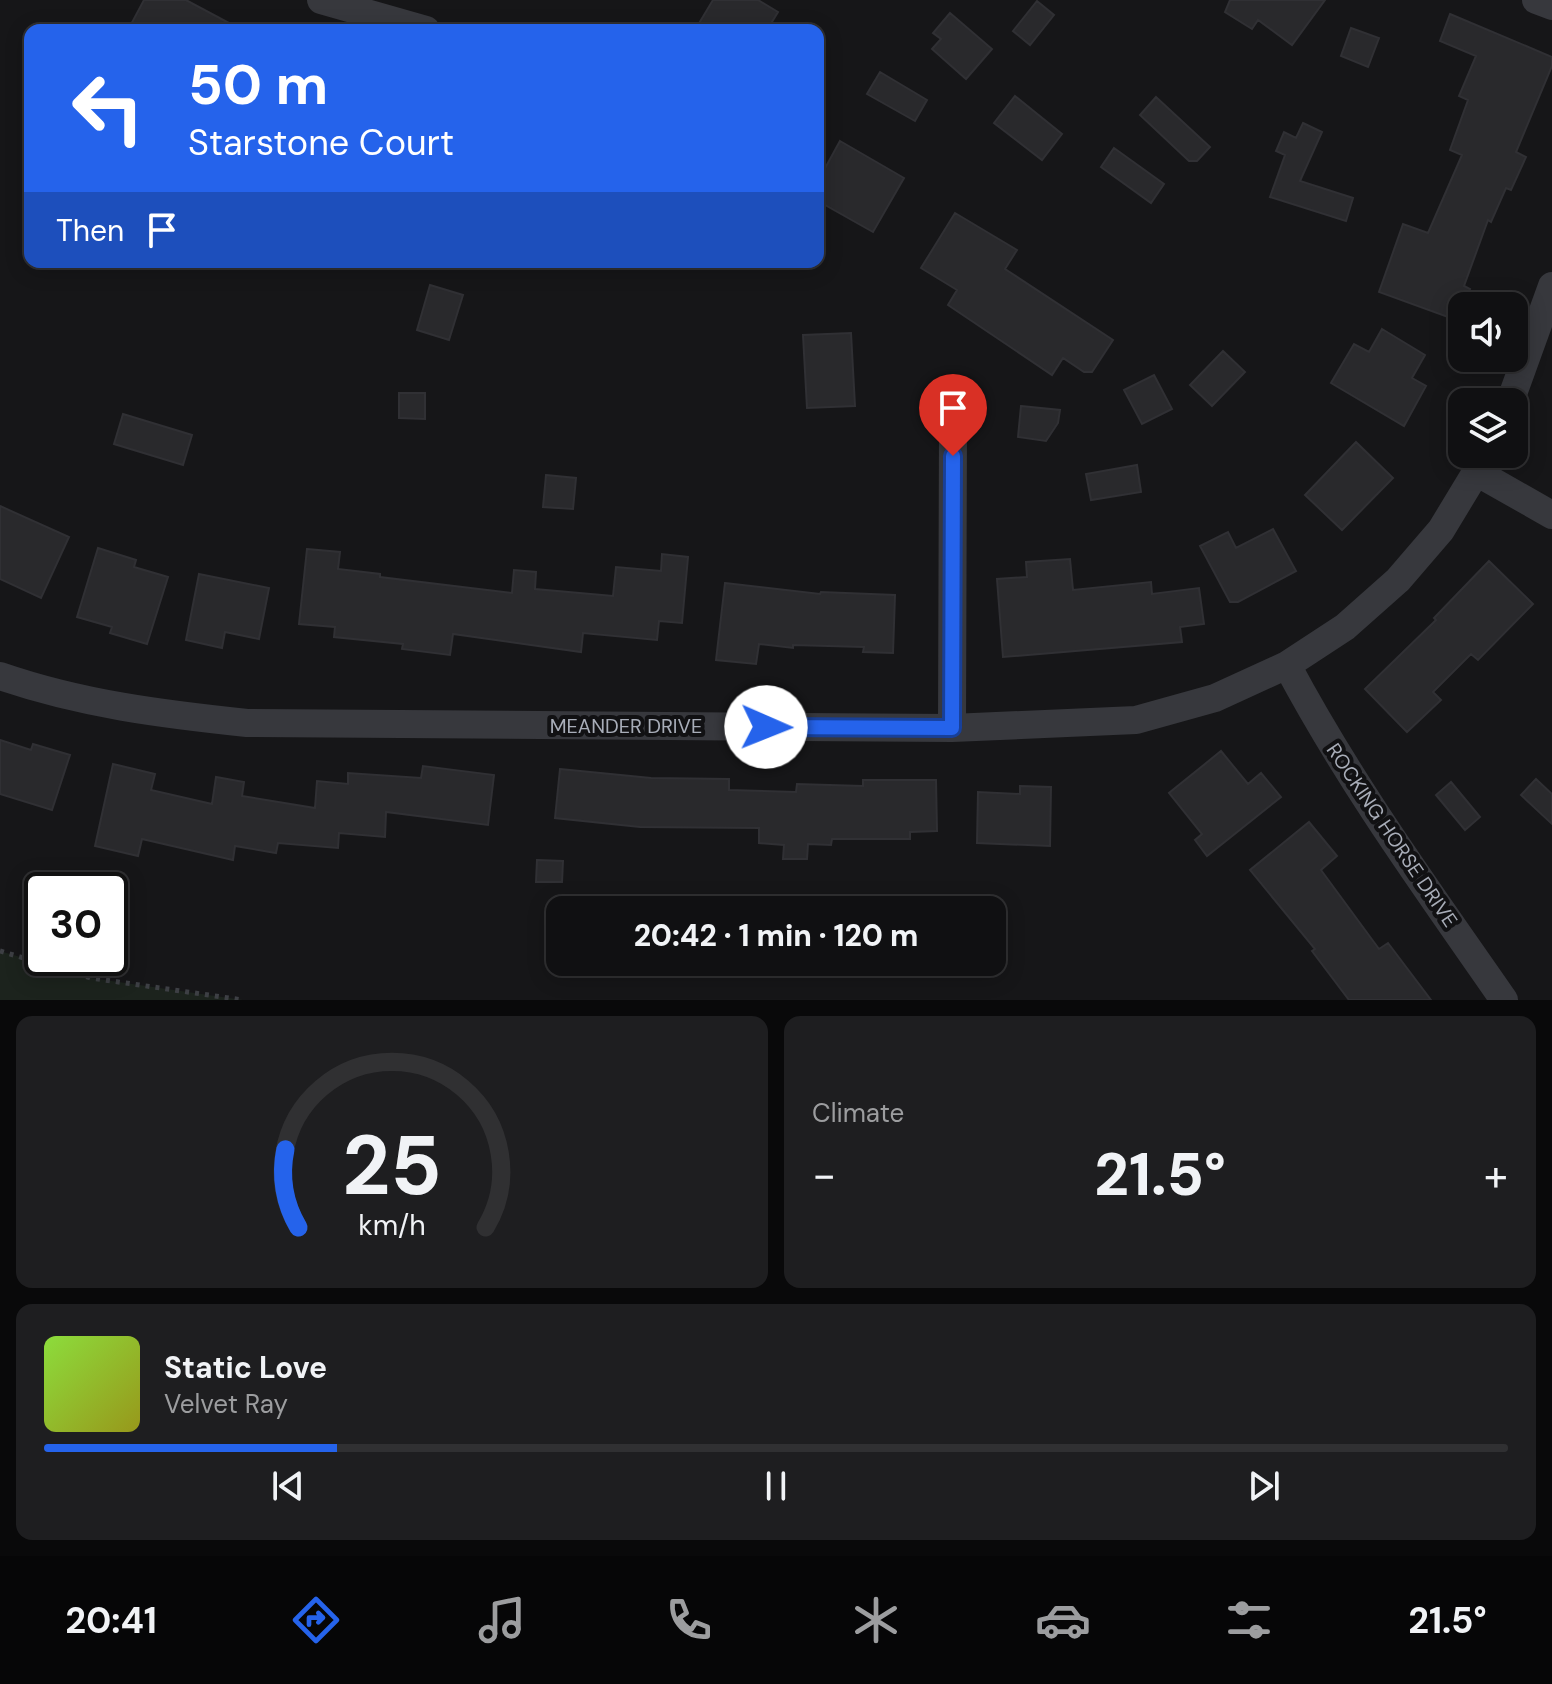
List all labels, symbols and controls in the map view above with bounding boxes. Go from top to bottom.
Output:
text: 50 m [188,48,328,121]
icon: left [56,56,160,160]
text: Starstone Court [188,119,454,166]
icon: arrive [140,208,184,252]
text: Then [56,211,124,250]
map controls [1448,292,1528,468]
button: sound [1448,292,1528,372]
pin [919,374,987,456]
icon: arrive [931,386,975,430]
button: layers [1448,388,1528,468]
position arrow [724,685,808,769]
street label: MEANDER DRIVE [550,713,702,739]
street label: ROCKING HORSE DRIVE [1321,738,1463,932]
speed limit sign: 30 [24,872,128,976]
text: 20:42 · 1 min · 120 m [634,916,918,955]
text: Climate [812,1096,904,1130]
text: 25 [342,1111,442,1220]
text: 21.5° [1094,1135,1226,1214]
text: − [812,1146,836,1204]
text: + [1484,1146,1508,1204]
text: km/h [358,1207,426,1244]
text: Static Love [164,1348,327,1387]
text: Velvet Ray [164,1387,288,1421]
icon: previous [266,1464,310,1508]
icon: pause [754,1464,798,1508]
icon: next [1242,1464,1286,1508]
icon: directions [288,1592,344,1648]
icon: music [474,1592,530,1648]
icon: phone [661,1592,717,1648]
icon: climate [848,1592,904,1648]
icon: car [1035,1592,1091,1648]
icon: filters [1221,1592,1277,1648]
text: 20:41 [65,1597,157,1644]
text: 21.5° [1408,1597,1487,1644]

